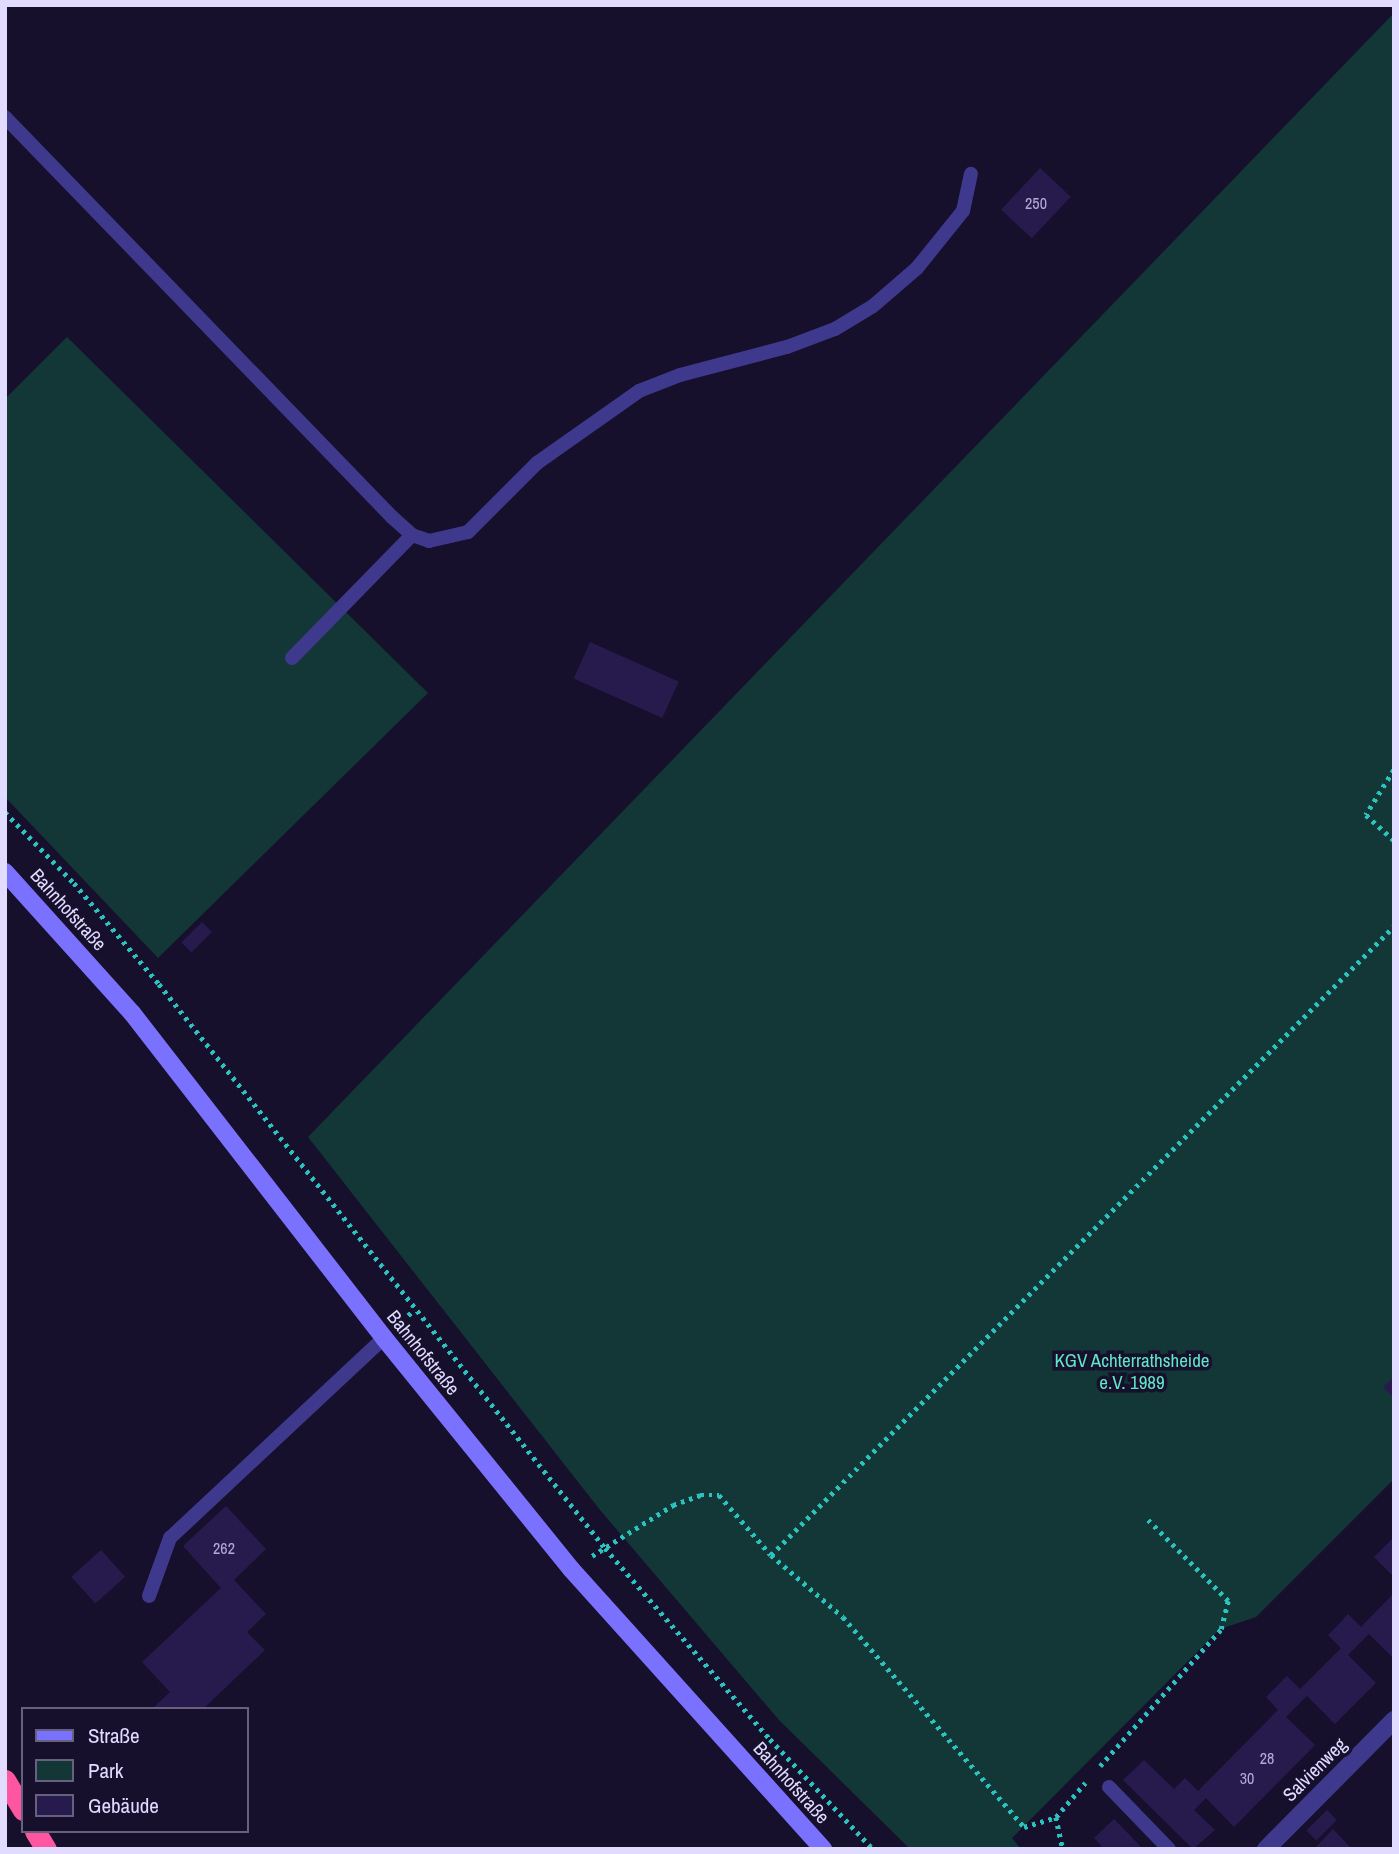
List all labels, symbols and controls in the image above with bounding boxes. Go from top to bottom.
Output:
house number: 250 [1025,193,1047,213]
street label: Bahnhofstraße [25,864,111,956]
street label: Bahnhofstraße [382,1306,464,1400]
park label: KGV Achterrathsheide e.V. 1989 [1054,1350,1210,1394]
house number: 262 [213,1538,235,1558]
legend [21,1707,248,1833]
text: Straße [88,1721,140,1750]
street label: Salvienweg [1278,1733,1352,1807]
street label: Bahnhofstraße [748,1737,834,1829]
house number: 28 [1260,1748,1274,1768]
text: Park [88,1756,123,1785]
house number: 30 [1240,1768,1254,1788]
text: Gebäude [88,1791,159,1820]

